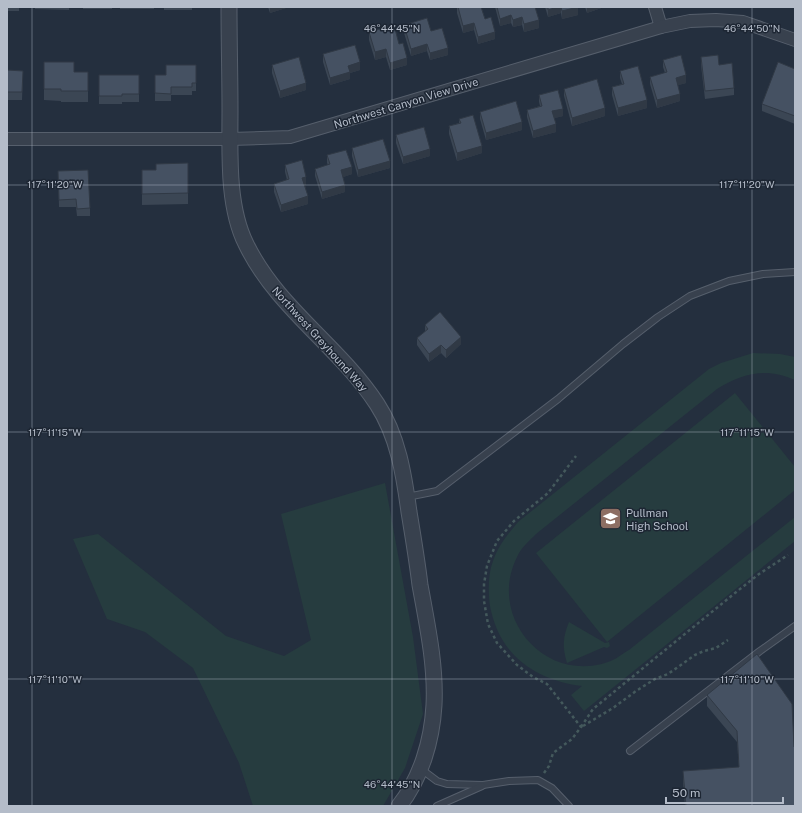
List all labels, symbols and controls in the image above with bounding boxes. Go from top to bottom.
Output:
text: 46°44'45"N [364,22,420,34]
text: 46°44'50"N [724,22,780,34]
street label: Northwest Canyon View Drive [332,75,480,131]
text: 117°11'20"W [27,178,83,190]
text: 117°11'20"W [719,178,775,190]
street label: Northwest Greyhound Way [270,284,370,394]
text: 117°11'15"W [28,426,82,438]
text: 117°11'15"W [720,426,774,438]
school or university icon: Pullman High School [598,506,624,532]
place label: Pullman High School [626,507,688,532]
text: 117°11'10"W [28,673,82,685]
text: 117°11'10"W [720,673,774,685]
text: 46°44'45"N [364,778,420,790]
scale bar [666,779,783,805]
text: 50 m [672,786,700,800]

